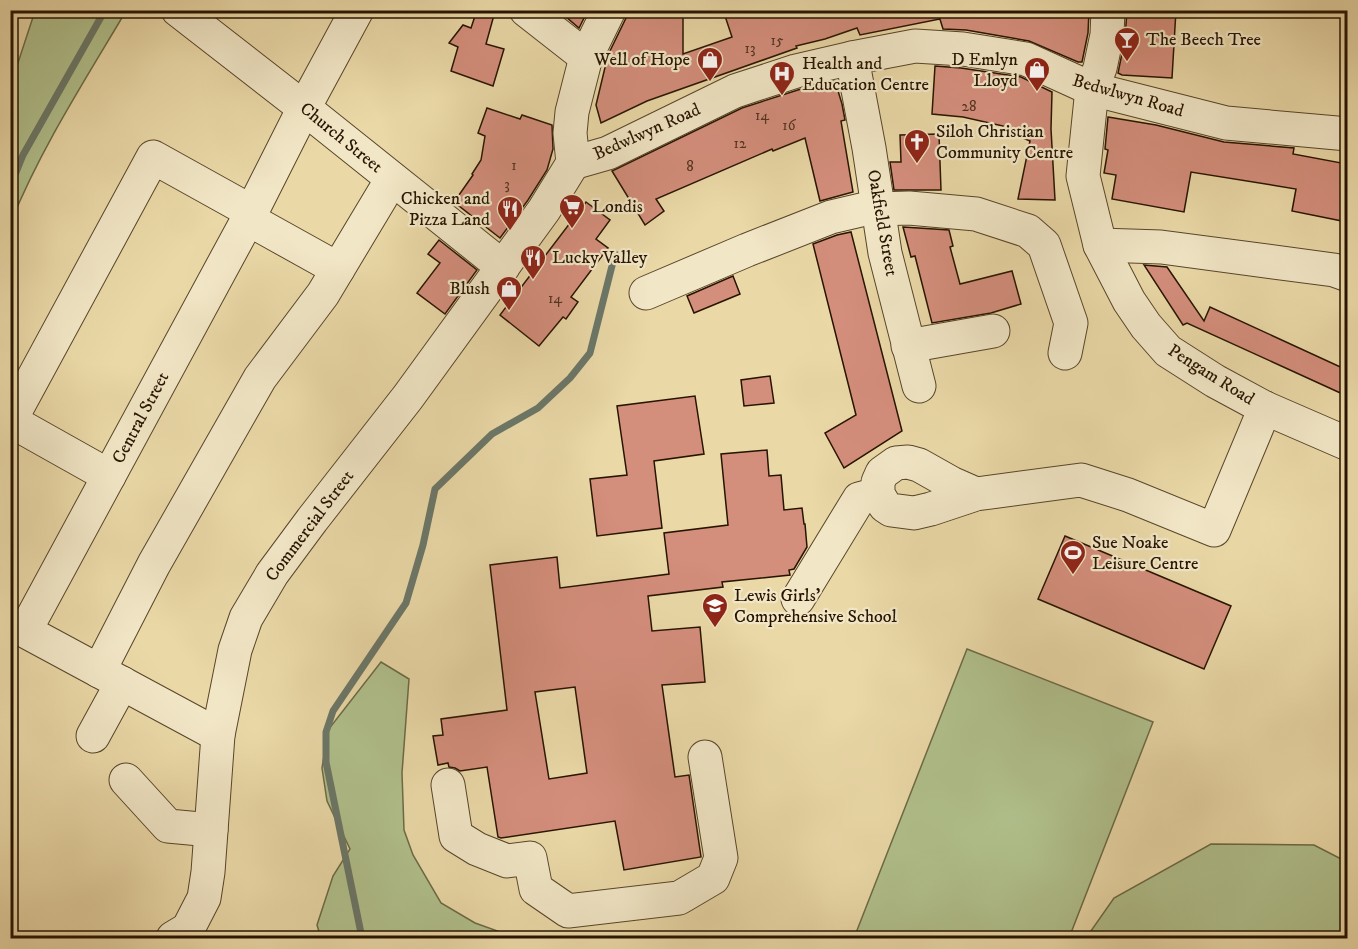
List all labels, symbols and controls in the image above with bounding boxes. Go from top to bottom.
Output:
bar icon: The Beech Tree [1112,25,1142,63]
place label: The Beech Tree [1146,29,1261,51]
house number: 15 [771,31,784,50]
house number: 13 [744,39,756,58]
shop icon: Well of Hope [695,45,725,83]
place label: Well of Hope [593,49,690,71]
place label: D Emlyn Lloyd [951,49,1019,92]
place label: Health and Education Centre [802,53,929,96]
shop icon: D Emlyn Lloyd [1022,55,1052,93]
hospital icon: Health and Education Centre [767,59,797,97]
street label: Bedwlwyn Road [1070,70,1186,122]
house number: 28 [962,97,976,116]
street label: Church Street [295,98,387,178]
street label: Bedwlwyn Road [590,99,704,165]
house number: 14 [755,106,769,125]
house number: 16 [782,116,797,135]
place label: Siloh Christian Community Centre [936,121,1073,164]
church icon: Siloh Christian Community Centre [902,127,932,165]
house number: 12 [734,134,747,153]
house number: 1 [511,156,517,175]
house number: 8 [686,157,694,176]
street label: Oakfield Street [862,168,902,278]
house number: 3 [504,175,510,194]
place label: Chicken and Pizza Land [401,188,490,231]
supermarket icon: Londis [557,192,587,230]
restaurant icon: Chicken and Pizza Land [495,194,525,232]
place label: Londis [592,196,643,218]
restaurant icon: Lucky Valley [518,243,548,281]
place label: Lucky Valley [552,247,648,269]
shop icon: Blush [494,274,524,312]
place label: Blush [449,278,491,300]
house number: 14 [548,289,562,308]
street label: Pengam Road [1164,340,1258,410]
street label: Central Street [108,368,174,468]
street label: Commercial Street [261,466,359,586]
place label: Sue Noake Leisure Centre [1092,532,1198,575]
sports icon: Sue Noake Leisure Centre [1058,538,1088,576]
place label: Lewis Girls' Comprehensive School [734,585,897,628]
school or university icon: Lewis Girls' Comprehensive School [700,591,730,629]

